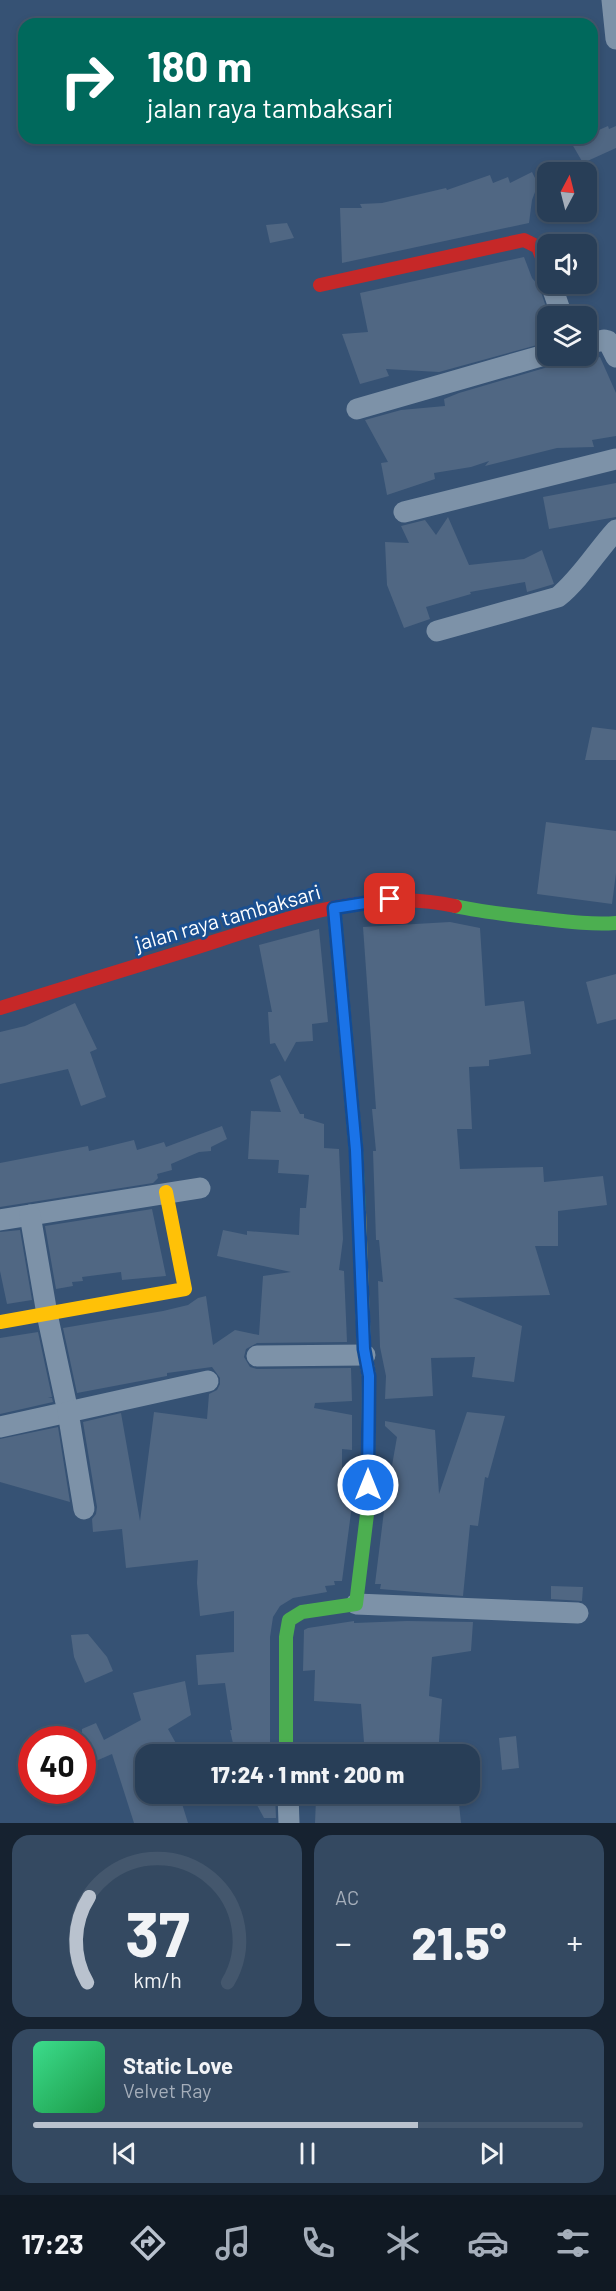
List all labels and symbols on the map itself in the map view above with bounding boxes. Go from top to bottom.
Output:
north arrow [537,162,597,222]
pin [364,873,415,924]
street label: jalan raya tambaksari [131,878,323,955]
position arrow [336,1453,400,1517]
speed limit sign: 40 [18,1726,96,1804]

